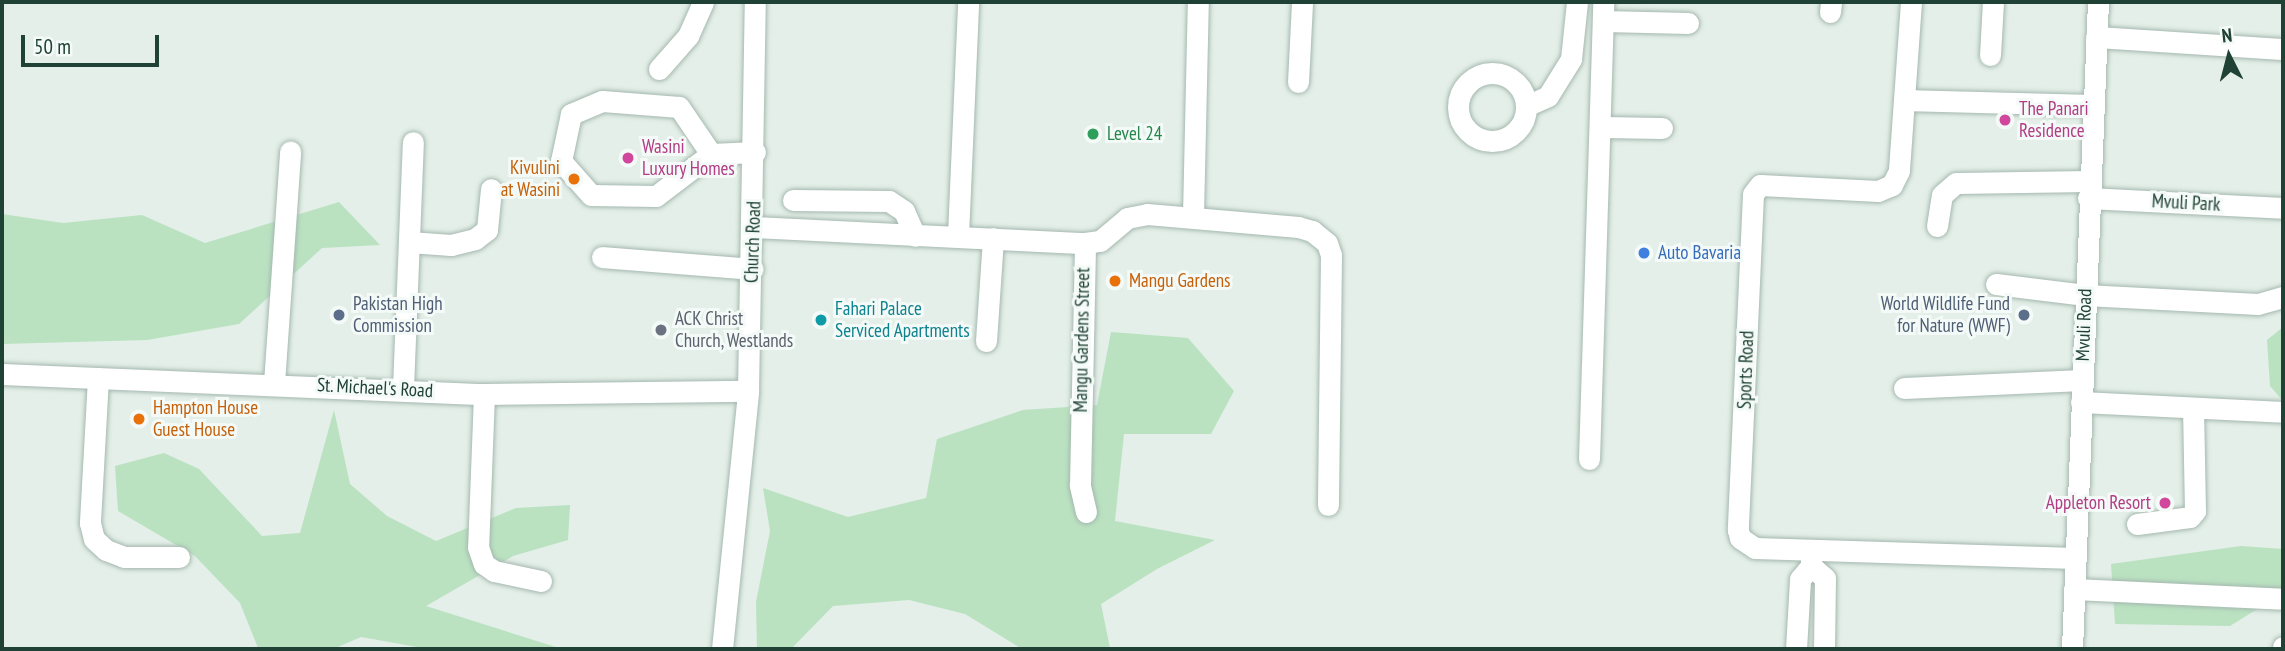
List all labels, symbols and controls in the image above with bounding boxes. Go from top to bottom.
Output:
scale bar [24,21,163,65]
north arrow [2194,21,2264,91]
text: N [2220,23,2233,48]
text: 50 m [34,33,71,60]
place label: The Panari Residence [2019,98,2089,142]
marker: The Panari Residence [1997,112,2013,128]
place label: Level 24 [1107,123,1162,145]
marker: Level 24 [1085,126,1101,142]
place label: Wasini Luxury Homes [642,136,735,180]
marker: Wasini Luxury Homes [620,150,636,166]
place label: Kivulini at Wasini [500,157,560,201]
marker: Kivulini at Wasini [566,171,582,187]
street label: Mvuli Park [2151,190,2221,216]
street label: Church Road [740,201,766,283]
place label: Auto Bavaria [1658,242,1741,264]
marker: Auto Bavaria [1636,245,1652,261]
street label: Mangu Gardens Street [1069,267,1095,413]
place label: Mangu Gardens [1129,270,1231,292]
marker: Mangu Gardens [1107,273,1123,289]
street label: Mvuli Road [2071,288,2097,362]
place label: Pakistan High Commission [353,293,443,337]
place label: World Wildlife Fund for Nature (WWF) [1880,293,2010,337]
place label: Fahari Palace Serviced Apartments [835,298,970,342]
marker: Pakistan High Commission [331,307,347,323]
marker: World Wildlife Fund for Nature (WWF) [2016,307,2032,323]
place label: ACK Christ Church, Westlands [675,308,795,352]
marker: Fahari Palace Serviced Apartments [813,312,829,328]
marker: ACK Christ Church, Westlands [653,322,669,338]
street label: Sports Road [1733,330,1759,410]
street label: St. Michael's Road [316,374,434,402]
place label: Hampton House Guest House [153,397,258,441]
marker: Hampton House Guest House [131,411,147,427]
place label: Appleton Resort [2046,492,2151,514]
marker: Appleton Resort [2157,495,2173,511]

